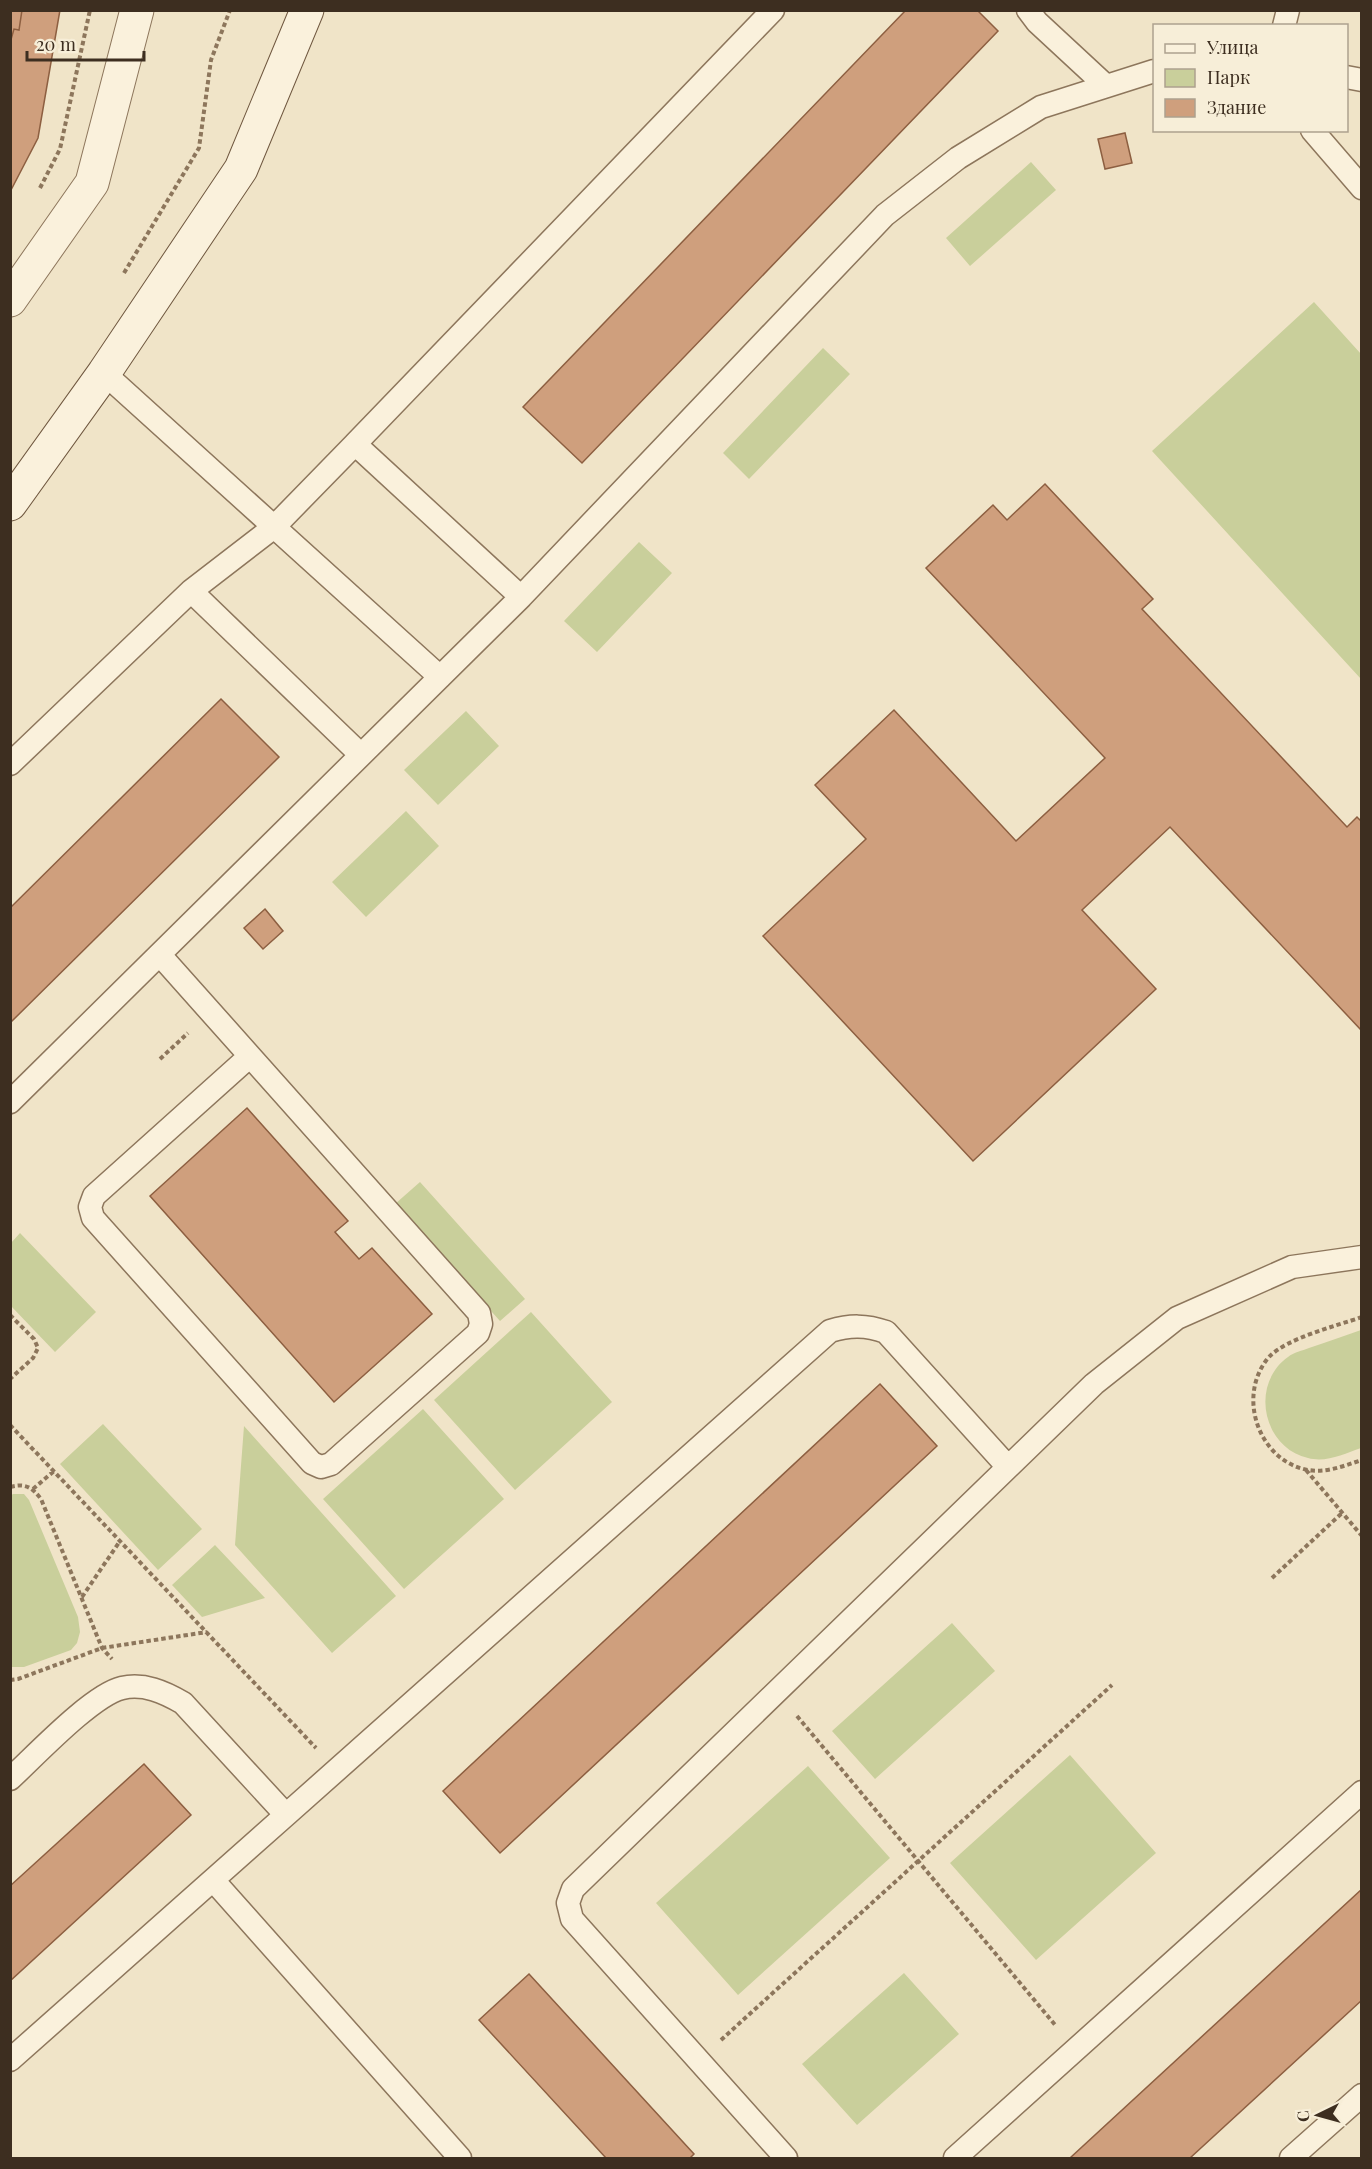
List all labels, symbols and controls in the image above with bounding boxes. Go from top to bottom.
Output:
scale bar [27,24,144,62]
legend [1153,24,1348,132]
text: 20 m [36,32,76,56]
text: Улица [1206,35,1258,59]
text: Парк [1207,65,1250,89]
text: Здание [1207,95,1266,119]
north arrow [1288,2085,1348,2145]
text: С [1292,2110,1314,2123]

